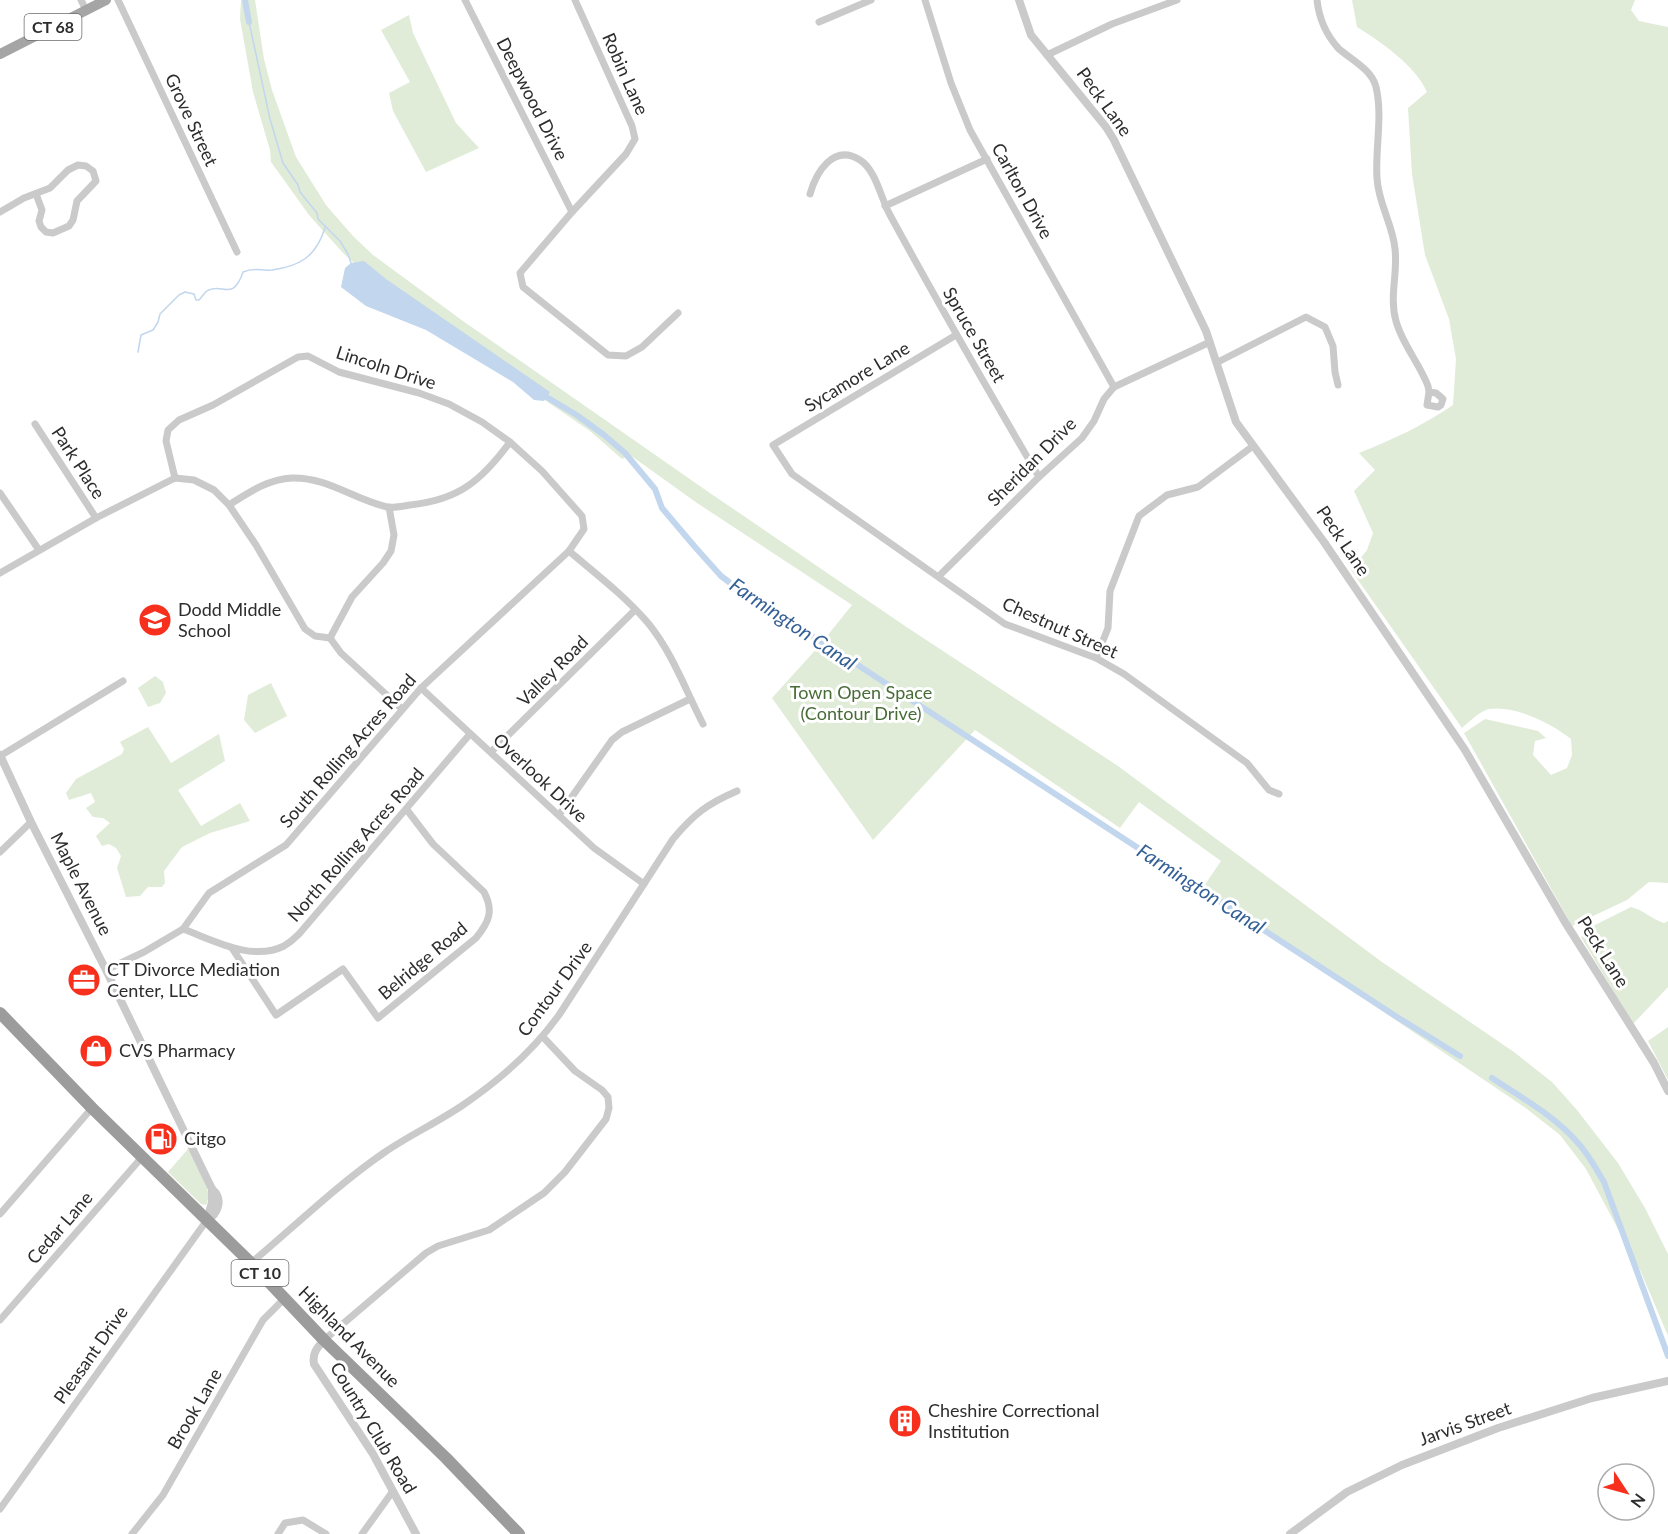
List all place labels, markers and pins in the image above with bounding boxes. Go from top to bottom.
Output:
place label: Dodd Middle School [178,598,281,641]
school or university icon: Dodd Middle School [137,602,173,638]
place label: CT Divorce Mediation Center, LLC [107,958,280,1001]
office icon: CT Divorce Mediation Center, LLC [66,962,102,998]
shop icon: CVS Pharmacy [78,1033,114,1069]
place label: CVS Pharmacy [119,1039,236,1061]
fuel station icon: Citgo [143,1121,179,1157]
place label: Citgo [184,1127,226,1149]
place label: Cheshire Correctional Institution [928,1399,1099,1442]
building icon: Cheshire Correctional Institution [887,1403,923,1439]

